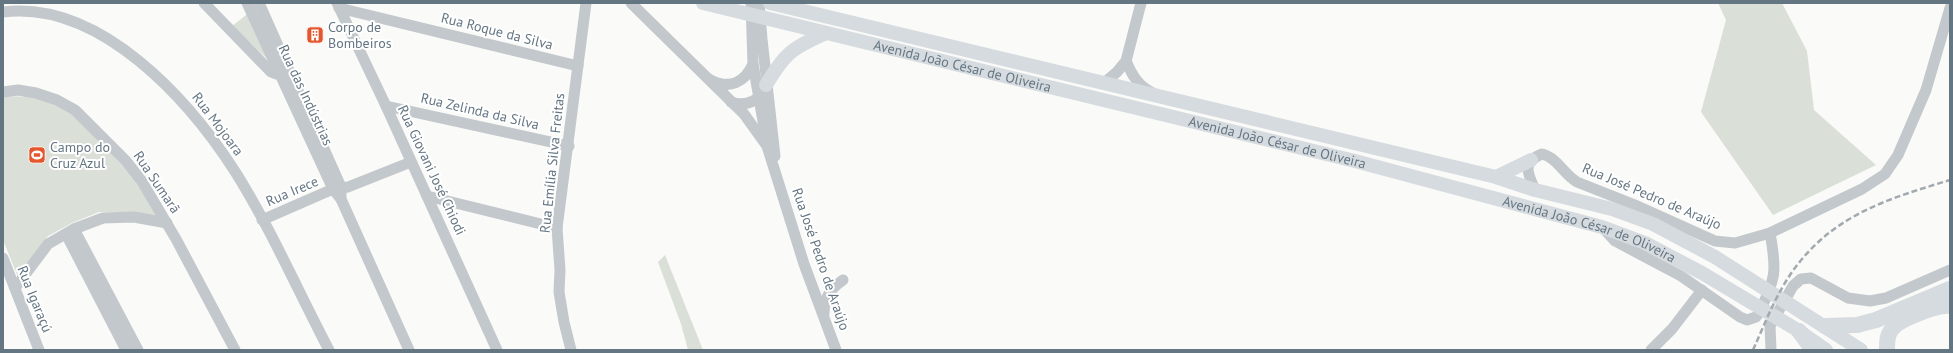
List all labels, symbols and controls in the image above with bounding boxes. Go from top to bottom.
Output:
street label: Rua Roque da Silva [439,8,555,54]
place label: Corpo de Bombeiros [328,18,392,52]
building icon: Corpo de Bombeiros [305,25,325,45]
street label: Avenida João César de Oliveira [872,36,1053,96]
street label: Rua das Indústrias [275,42,337,148]
street label: Rua Mojoara [188,89,248,159]
street label: Rua Zelinda da Silva [419,89,541,133]
street label: Rua Emília Silva Freitas [536,92,568,234]
street label: Rua Giovani José Chiodi [394,102,470,238]
street label: Avenida João César de Oliveira [1187,112,1368,173]
place label: Campo do Cruz Azul [50,138,110,172]
sports icon: Campo do Cruz Azul [27,145,47,165]
street label: Rua Sumarã [130,147,184,217]
street label: Rua José Pedro de Araújo [1580,159,1724,233]
street label: Rua Irece [263,172,321,210]
street label: Rua José Pedro de Araújo [788,185,854,333]
street label: Avenida João César de Oliveira [1501,192,1679,267]
street label: Rua Igaraçú [13,263,57,335]

